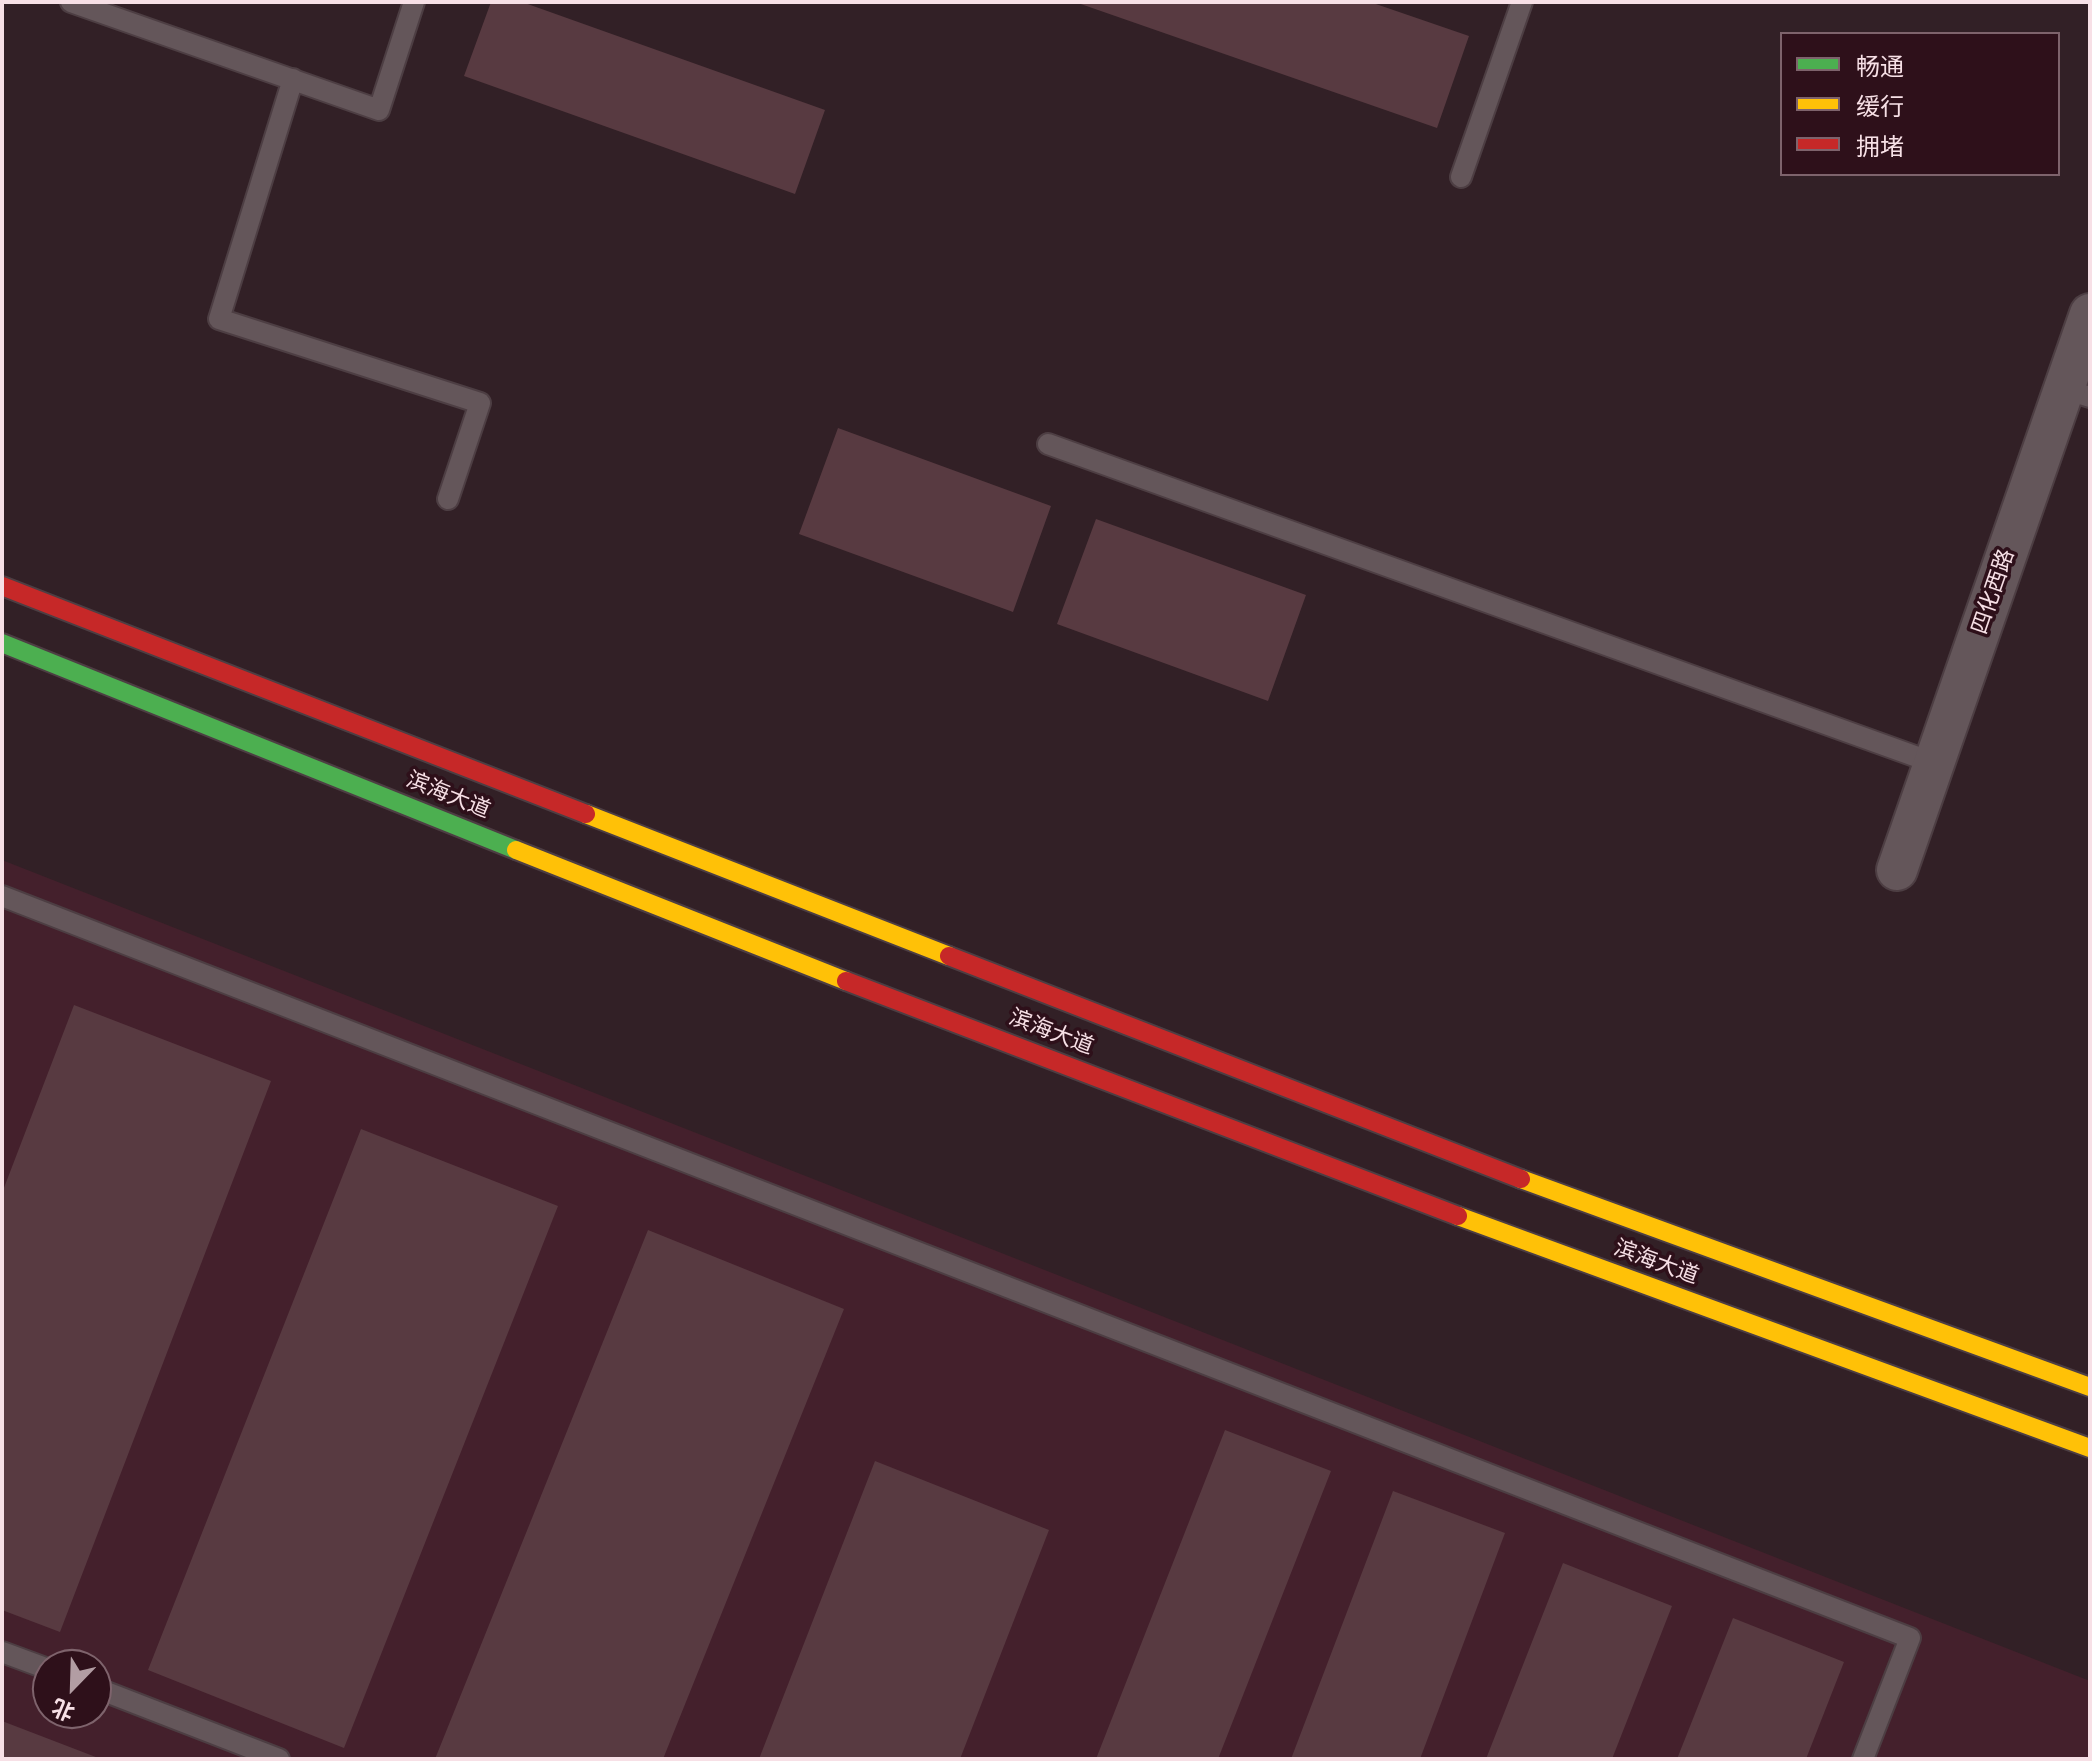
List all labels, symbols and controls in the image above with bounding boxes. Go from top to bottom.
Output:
legend [1780,32,2060,176]
text: 畅通 [1856,51,1904,82]
text: 缓行 [1856,91,1904,122]
text: 拥堵 [1856,131,1904,162]
street label: 四化西路 [1967,546,2021,638]
street label: 滨海大道 [402,767,494,825]
street label: 滨海大道 [1005,1005,1097,1061]
street label: 滨海大道 [1610,1236,1702,1290]
north arrow [32,1649,112,1729]
text: 北 [47,1692,79,1727]

